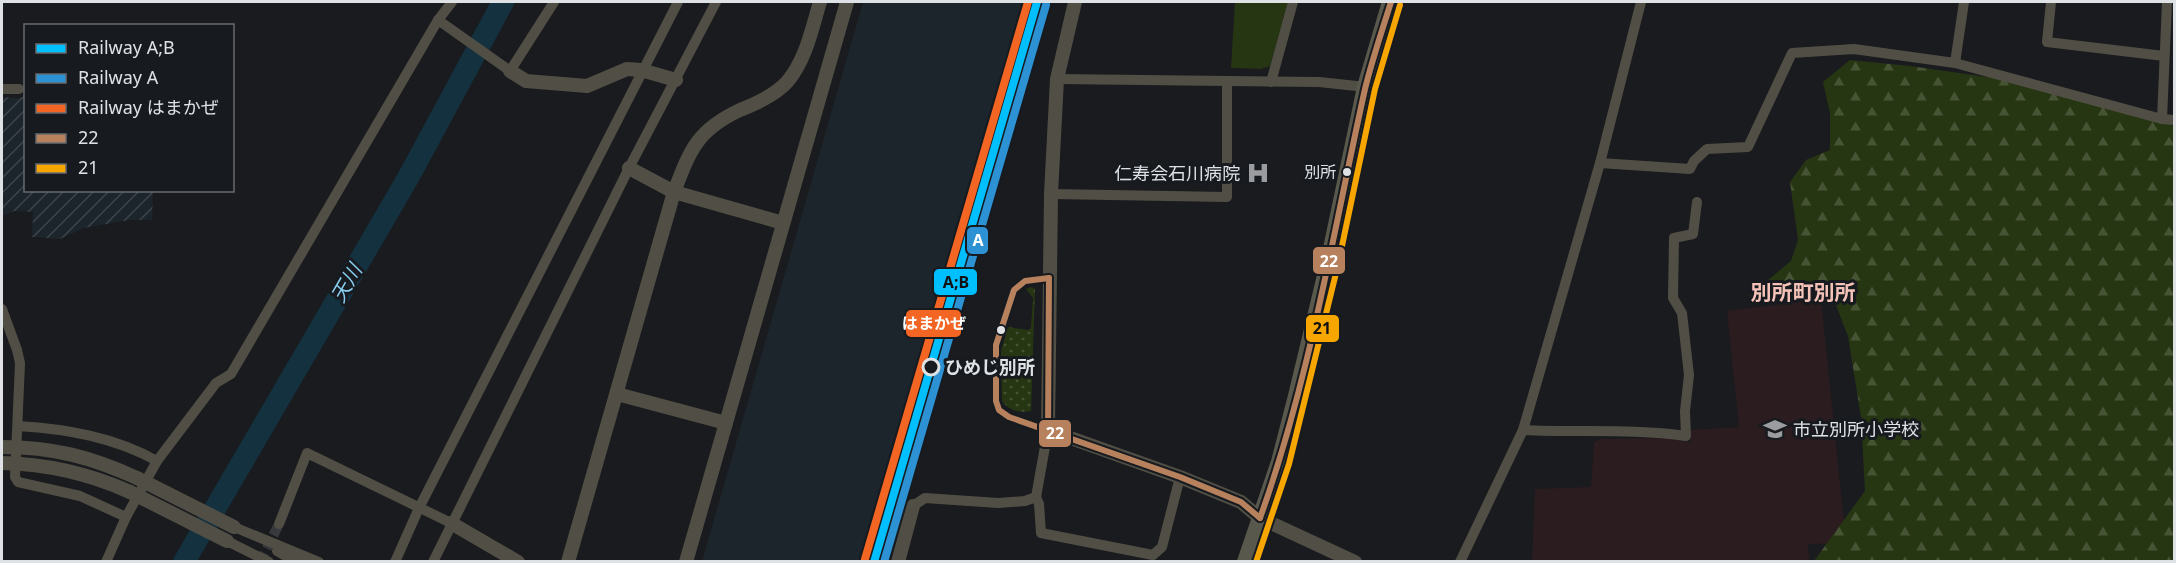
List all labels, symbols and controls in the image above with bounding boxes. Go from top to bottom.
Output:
legend [24,24,234,192]
text: Railway A;B [78,35,175,59]
text: Railway A [78,65,159,89]
text: Railway はまかぜ [78,95,219,119]
text: 22 [78,125,99,149]
text: 21 [78,155,99,179]
hospital icon: 仁寿会石川病院 [1245,160,1271,186]
place label: 仁寿会石川病院 [1114,161,1240,185]
place label: 別所 [1304,161,1336,183]
marker: 別所 [1341,166,1353,178]
line badge: A [966,226,989,255]
text: A [972,229,984,251]
line badge: 22 [1312,246,1346,275]
text: 22 [1320,250,1338,272]
water label: 天川 [324,257,369,307]
line badge: A;B [933,268,978,296]
text: A;B [943,271,969,293]
district label: 別所町別所 [1751,278,1856,306]
line badge: はまかぜ [905,309,962,338]
text: はまかぜ [902,312,966,334]
line badge: 21 [1305,314,1340,343]
text: 21 [1313,317,1331,339]
unlabelled marker [995,324,1007,336]
place label: ひめじ別所 [945,355,1035,379]
marker: ひめじ別所 [922,358,940,376]
school or university icon: 市立別所小学校 [1762,416,1788,442]
place label: 市立別所小学校 [1793,417,1919,441]
line badge: 22 [1038,419,1072,448]
text: 22 [1046,422,1064,444]

